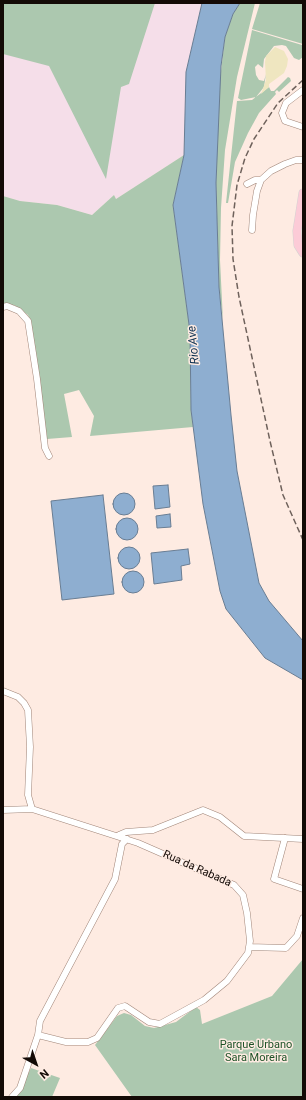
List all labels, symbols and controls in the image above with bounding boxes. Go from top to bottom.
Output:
water label: Rio Ave [185,325,203,365]
street label: Rua da Rabada [161,848,233,890]
park label: Parque Urbano Sara Moreira [220,1038,292,1064]
north arrow [16,1044,56,1084]
text: N [37,1066,51,1081]

